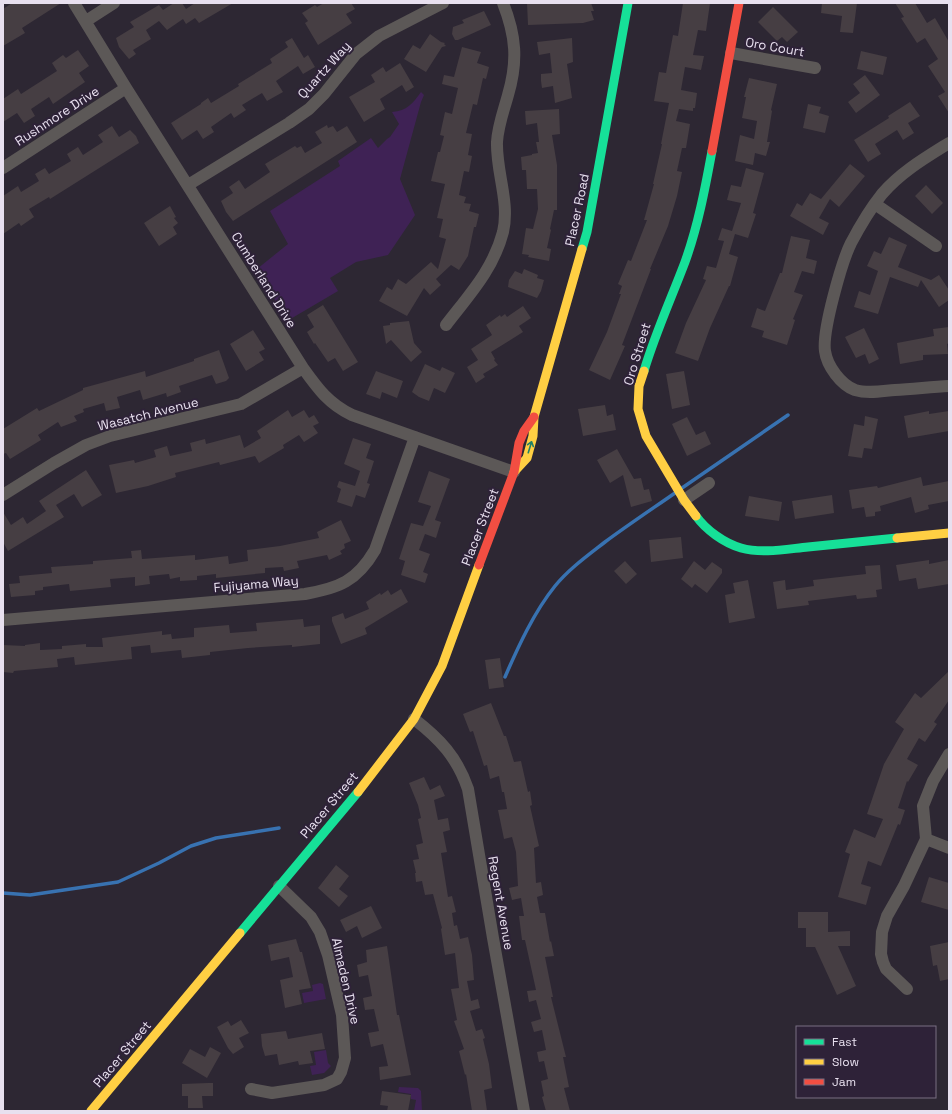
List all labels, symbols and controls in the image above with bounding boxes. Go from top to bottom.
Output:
street label: Oro Court [744,33,806,61]
street label: Quartz Way [294,38,354,102]
street label: Rushmore Drive [12,82,102,150]
street label: Placer Road [561,172,593,248]
street label: Cumberland Drive [228,229,300,331]
street label: Oro Street [619,321,655,387]
street label: Wasatch Avenue [96,393,200,435]
one-way arrow [527,441,534,454]
street label: Placer Street [457,486,503,568]
street label: Fujiyama Way [213,572,299,596]
street label: Placer Street [296,768,362,842]
street label: Regent Avenue [484,855,518,951]
street label: Almaden Drive [328,936,364,1026]
street label: Placer Street [89,1017,155,1091]
legend [796,1026,936,1098]
text: Fast [832,1034,857,1050]
text: Slow [832,1054,859,1070]
text: Jam [832,1074,856,1090]

